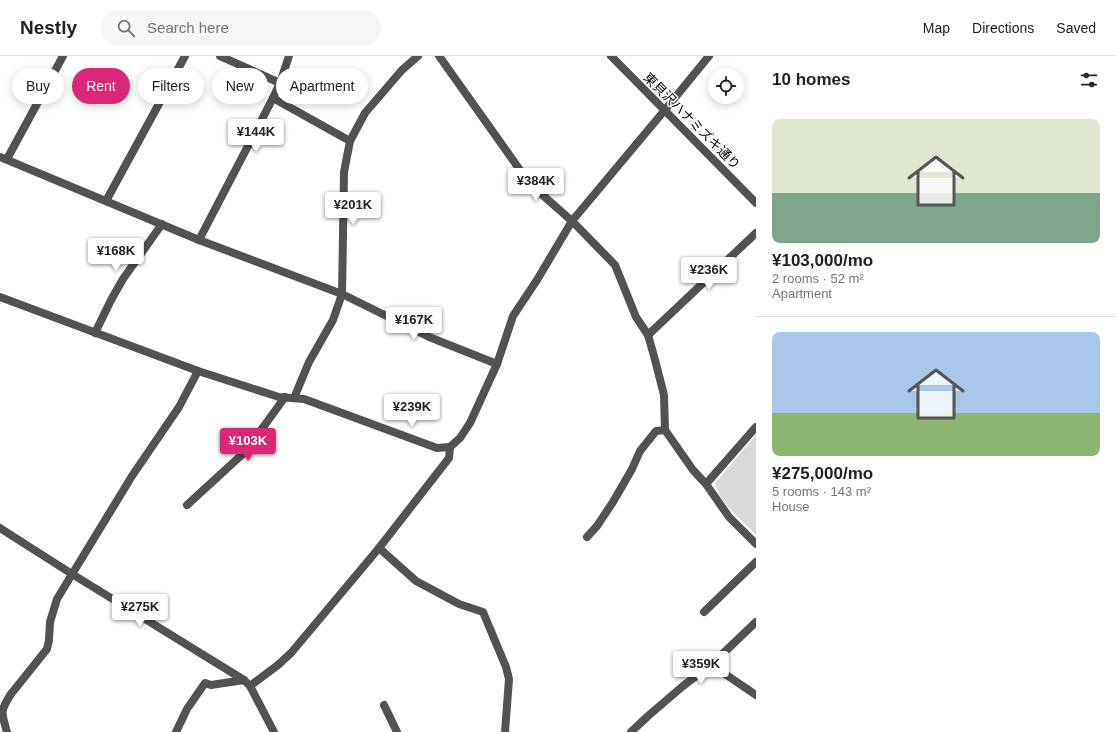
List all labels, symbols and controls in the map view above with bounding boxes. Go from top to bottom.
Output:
search box [101,10,381,46]
text: Nestly [20,17,77,38]
icon: search [115,17,137,39]
text: Search here [147,19,229,36]
text: Map [923,20,950,36]
text: Directions [972,20,1034,36]
text: Saved [1056,20,1096,36]
chip: Buy [12,68,64,104]
chip: Rent [72,68,130,104]
chip: Filters [138,68,204,104]
chip: New [212,68,268,104]
chip: Apartment [276,68,368,104]
map controls [708,68,744,104]
button: locate [708,68,744,104]
icon: filters [1078,69,1100,91]
street label: 東貝沢ハナミズキ通り [641,70,743,172]
text: 10 homes [772,70,850,89]
pin: ¥144K [228,119,284,153]
text: ¥144K [237,124,275,139]
icon: home [900,145,972,217]
pin: ¥384K [508,168,564,202]
text: ¥384K [517,173,555,188]
pin: ¥201K [325,192,381,226]
text: ¥201K [334,197,372,212]
pin: ¥168K [88,238,144,272]
text: ¥168K [97,243,135,258]
text: ¥103,000/mo [772,251,873,270]
pin: ¥236K [681,257,737,291]
text: ¥236K [690,262,728,277]
text: 2 rooms · 52 m² [772,271,864,286]
text: Apartment [772,286,832,301]
pin: ¥167K [386,307,442,341]
text: ¥167K [395,312,433,327]
icon: home [900,358,972,430]
pin: ¥239K [384,394,440,428]
text: ¥239K [393,399,431,414]
pin: ¥103K [220,428,276,462]
text: ¥103K [229,433,267,448]
text: ¥275,000/mo [772,464,873,483]
text: 5 rooms · 143 m² [772,484,871,499]
text: House [772,499,810,514]
pin: ¥275K [112,594,168,628]
text: ¥275K [121,599,159,614]
pin: ¥359K [673,651,729,685]
text: ¥359K [682,656,720,671]

